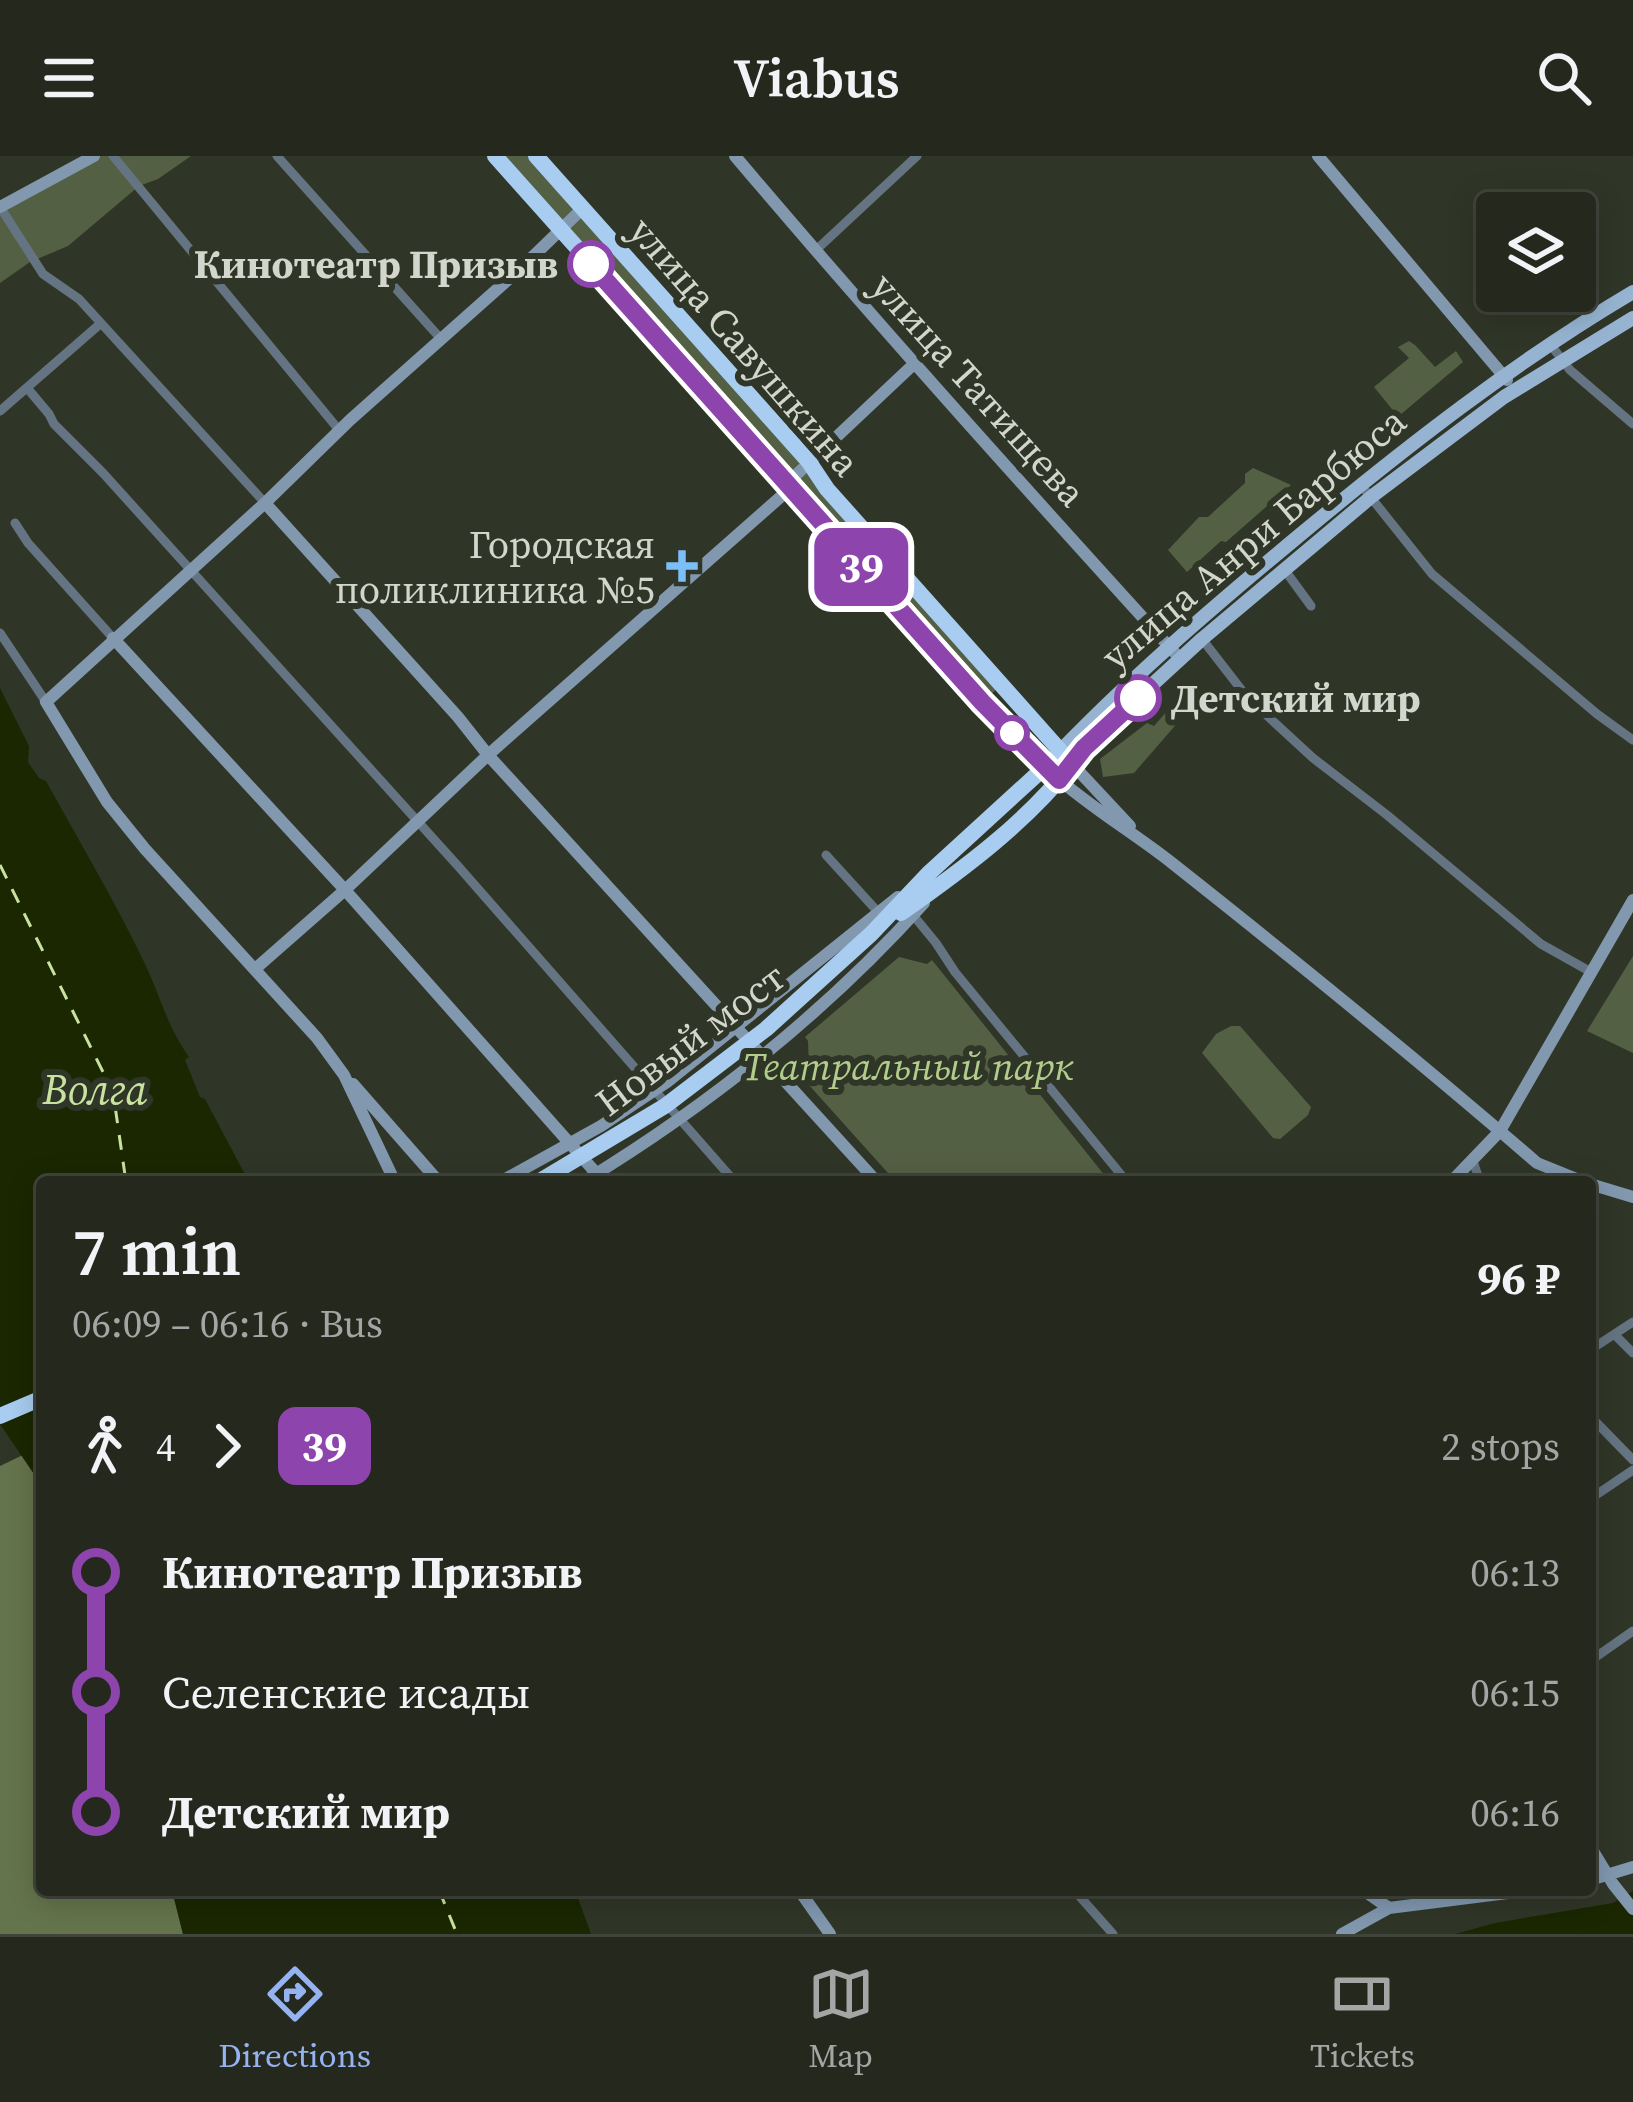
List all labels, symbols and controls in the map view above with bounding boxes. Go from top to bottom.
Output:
text: Viabus [733,41,900,115]
icon: menu [36,45,102,111]
icon: search [1531,45,1597,111]
map controls [1476,192,1596,312]
button: layers [1476,192,1596,312]
street label: улица Савушкина [617,205,872,488]
place label: Кинотеатр Призыв [194,238,558,291]
marker: Кинотеатр Призыв [569,242,613,286]
street label: улица Татищева [859,261,1098,518]
street label: улица Анри Барбюса [1090,395,1417,682]
place label: Городская поликлиника №5 [335,518,655,616]
line badge: 39 [807,528,915,606]
text: 39 [838,538,884,596]
marker: Городская поликлиника №5 [666,550,698,582]
place label: Детский мир [1171,672,1421,725]
marker: Детский мир [1116,676,1160,720]
unlabelled marker [996,717,1028,749]
street label: Новый мост [585,951,796,1128]
park label: Театральный парк [743,1040,1074,1093]
water label: Волга [41,1060,148,1118]
text: 7 min [72,1207,241,1297]
text: 96 ₽ [1477,1247,1560,1309]
text: 06:09 – 06:16 · Bus [72,1297,383,1350]
icon: walk [72,1413,138,1479]
icon: forward [194,1413,260,1479]
text: 39 [302,1417,347,1475]
text: 4 [156,1420,176,1473]
text: 2 stops [1441,1420,1560,1473]
text: Кинотеатр Призыв [162,1541,582,1603]
text: 06:13 [1470,1546,1560,1599]
text: Селенские исады [162,1661,531,1723]
text: 06:15 [1470,1666,1560,1719]
text: Детский мир [162,1781,450,1843]
text: 06:16 [1470,1786,1560,1839]
tab: Directions [218,1961,371,2078]
tab: Map [808,1961,874,2078]
tab: Tickets [1310,1961,1415,2078]

